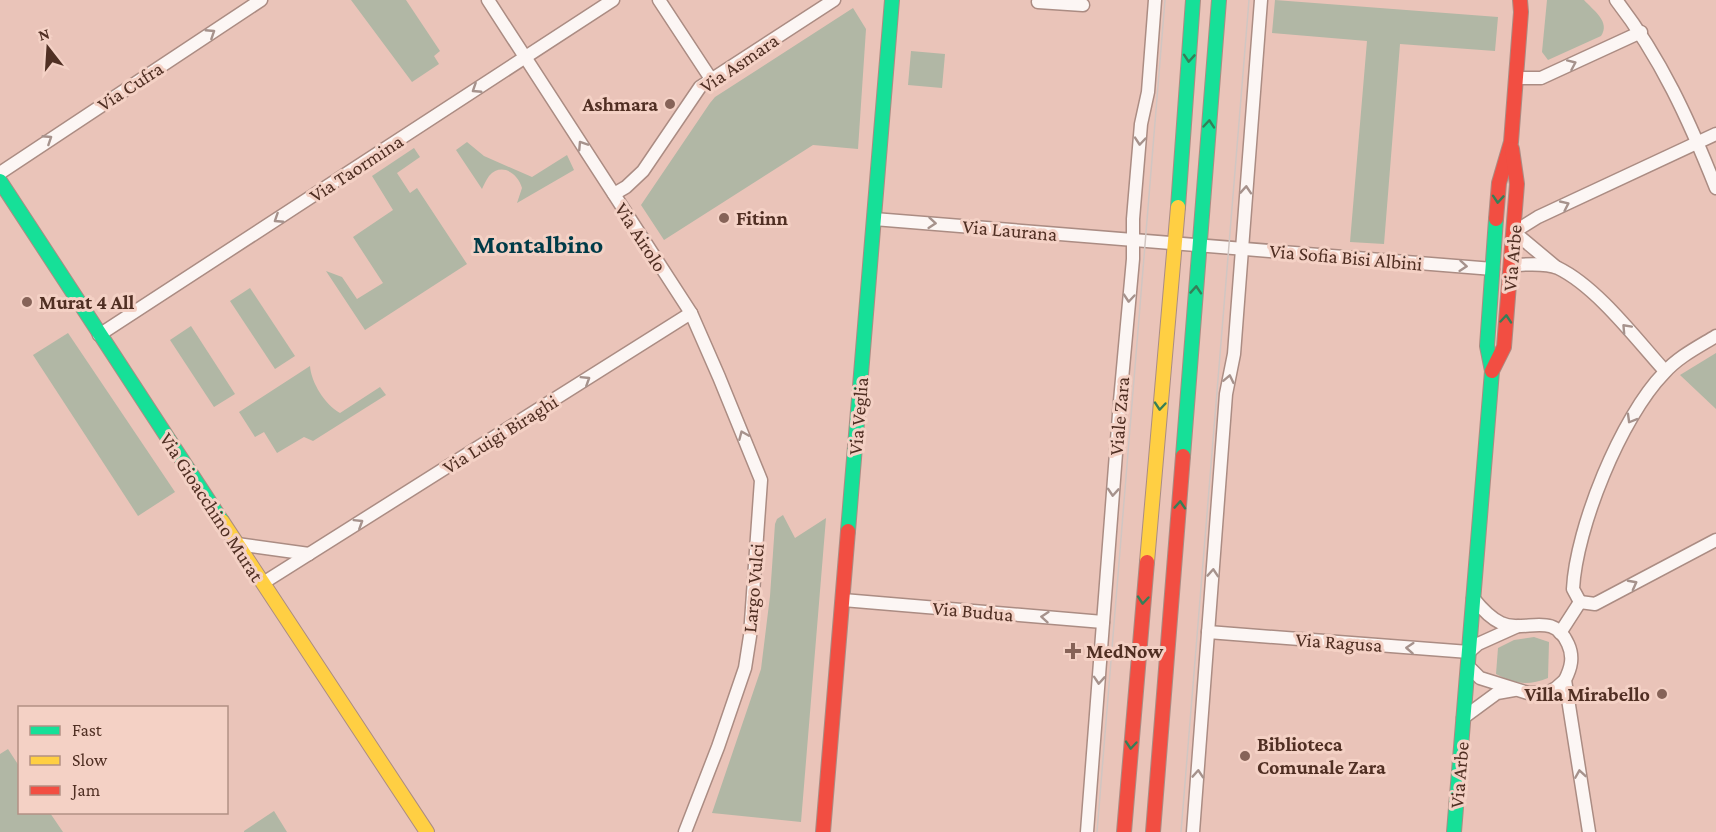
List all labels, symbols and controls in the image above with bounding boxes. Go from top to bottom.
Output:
north arrow [18,18,78,78]
text: N [36,24,52,44]
one-way arrow [205,28,215,40]
street label: Via Asmara [696,29,782,97]
one-way arrow [1182,54,1195,63]
street label: Via Cufra [93,57,167,115]
one-way arrow [1565,60,1576,72]
one-way arrow [472,82,483,93]
place label: Ashmara [581,93,658,115]
marker: Ashmara [663,97,677,111]
one-way arrow [1202,119,1215,128]
street label: Via Taormina [305,130,407,206]
one-way arrow [42,135,52,147]
one-way arrow [1134,137,1147,146]
one-way arrow [578,141,589,152]
one-way arrow [1239,185,1252,194]
one-way arrow [1492,194,1505,203]
street label: Via Airolo [611,198,671,276]
one-way arrow [1559,200,1570,212]
place label: Fitinn [736,207,789,229]
one-way arrow [274,211,284,223]
marker: Fitinn [717,211,731,225]
street label: Via Laurana [962,215,1058,245]
one-way arrow [928,217,937,230]
street label: Via Arbe [1498,224,1526,292]
district label: Montalbino [473,230,603,259]
street label: Via Sofia Bisi Albini [1269,239,1423,275]
one-way arrow [1459,259,1468,272]
one-way arrow [1189,285,1202,294]
place label: Murat 4 All [39,291,135,313]
one-way arrow [1123,293,1136,302]
marker: Murat 4 All [20,295,34,309]
one-way arrow [1499,315,1512,324]
one-way arrow [1622,324,1633,334]
one-way arrow [1222,374,1235,384]
one-way arrow [580,375,590,387]
street label: Via Veglia [844,376,873,456]
street label: Viale Zara [1105,376,1133,456]
street label: Via Luigi Biraghi [438,390,562,479]
one-way arrow [1154,401,1167,410]
one-way arrow [1627,413,1638,423]
street label: Via Gioacchino Murat [156,428,269,586]
one-way arrow [738,430,750,441]
one-way arrow [1107,488,1120,497]
one-way arrow [1173,500,1186,509]
one-way arrow [352,519,363,530]
street label: Largo Vulci [738,542,769,634]
one-way arrow [1206,569,1219,578]
one-way arrow [1627,580,1637,591]
street label: Via Budua [932,596,1014,626]
one-way arrow [1137,596,1150,605]
one-way arrow [1040,611,1050,624]
street label: Via Ragusa [1295,628,1383,657]
place label: MedNow [1086,640,1164,662]
one-way arrow [1406,641,1415,654]
marker: MedNow [1064,642,1082,660]
one-way arrow [1093,676,1106,685]
place label: Villa Mirabello [1524,683,1650,705]
marker: Villa Mirabello [1655,687,1669,701]
legend [18,706,228,814]
text: Fast [72,720,103,740]
place label: Biblioteca Comunale Zara [1257,733,1386,778]
one-way arrow [1125,740,1138,750]
street label: Via Arbe [1445,741,1473,809]
marker: Biblioteca Comunale Zara [1238,749,1252,763]
text: Slow [72,750,108,770]
one-way arrow [1191,769,1204,778]
one-way arrow [1574,770,1586,779]
text: Jam [70,780,101,800]

